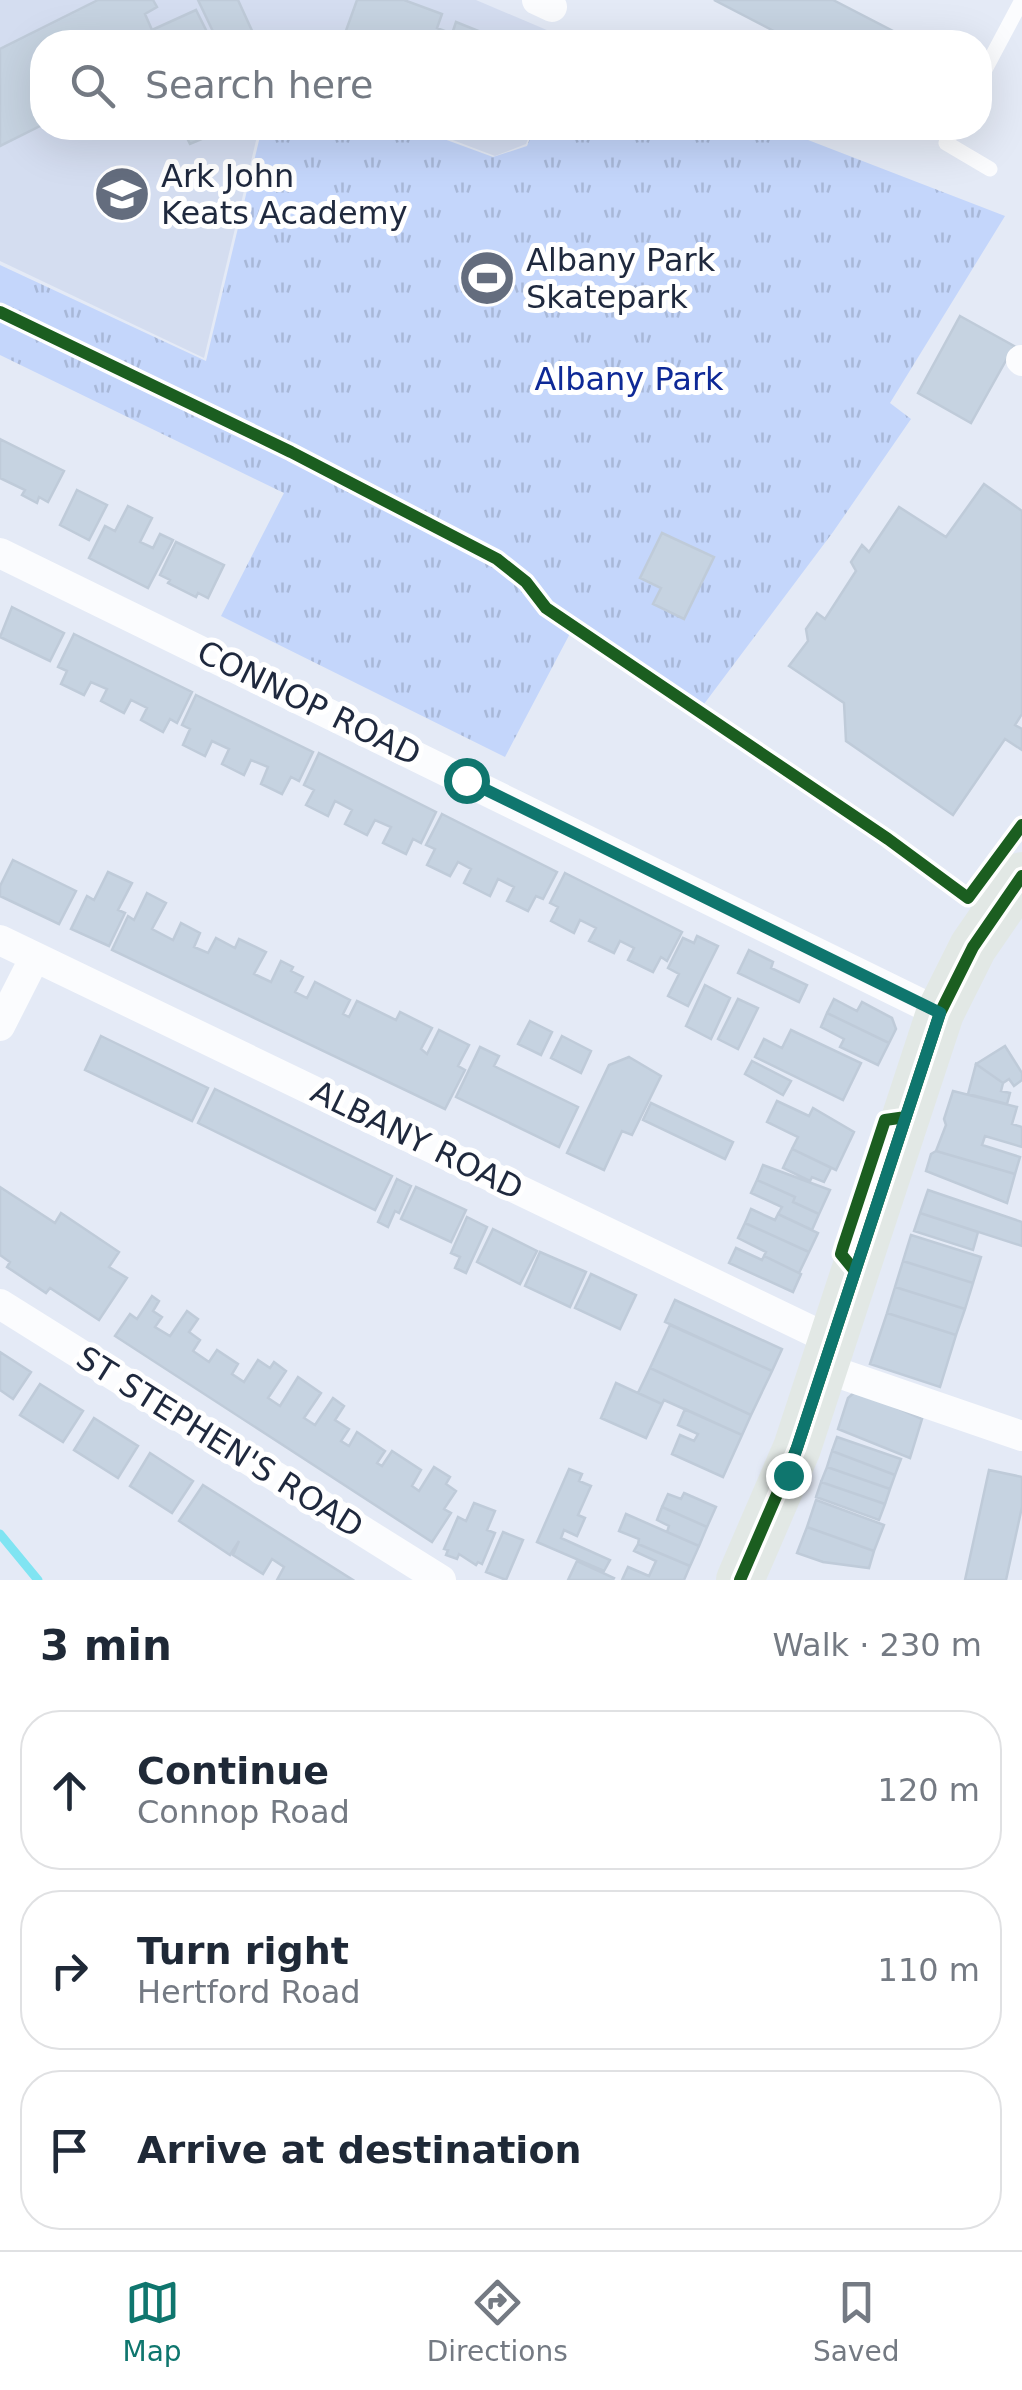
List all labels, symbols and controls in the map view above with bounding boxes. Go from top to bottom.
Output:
search box [30,30,992,140]
icon: search [65,58,120,113]
text: Search here [145,63,373,107]
place label: Ark John Keats Academy [161,157,408,232]
school or university icon: Ark John Keats Academy [92,164,152,224]
place label: Albany Park Skatepark [526,241,716,316]
sports icon: Albany Park Skatepark [457,248,517,308]
park label: Albany Park [534,360,724,398]
street label: CONNOP ROAD [191,633,427,773]
route start [444,758,490,804]
street label: ALBANY ROAD [305,1072,529,1208]
street label: ST STEPHEN'S ROAD [70,1338,370,1546]
route end [766,1453,812,1499]
text: 3 min [40,1621,172,1670]
text: Walk · 230 m [772,1626,982,1664]
text: Continue [137,1749,329,1793]
icon: ahead [42,1763,97,1818]
text: 120 m [878,1771,980,1809]
text: Connop Road [137,1793,350,1831]
text: Turn right [137,1929,349,1973]
icon: right [42,1943,97,1998]
text: 110 m [878,1951,980,1989]
text: Hertford Road [137,1973,361,2011]
icon: arrive [42,2123,97,2178]
text: Arrive at destination [137,2128,582,2172]
tab: Map [123,2275,182,2368]
tab: Directions [427,2275,568,2368]
tab: Saved [813,2275,899,2368]

